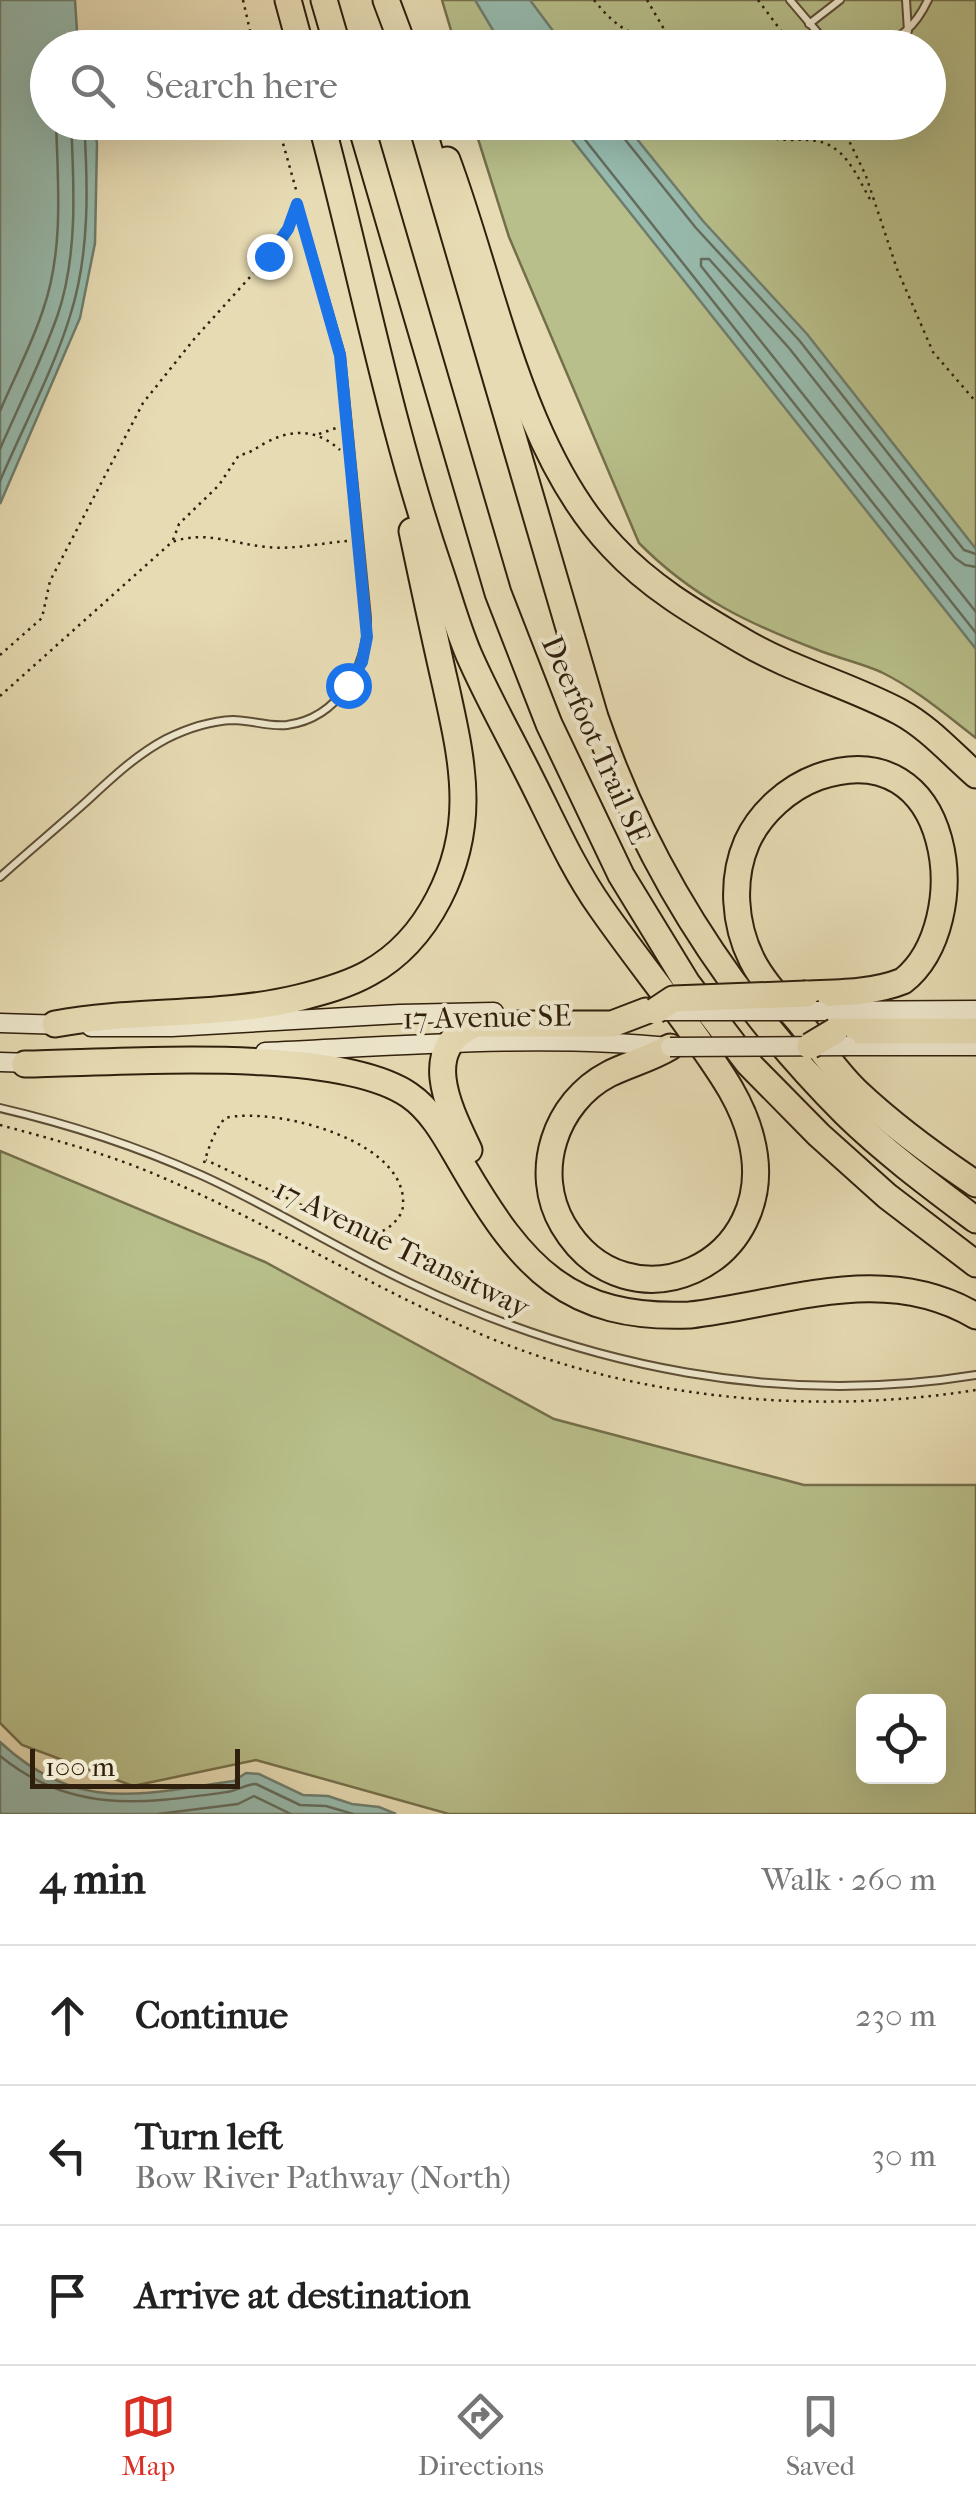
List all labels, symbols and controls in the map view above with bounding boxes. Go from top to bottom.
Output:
search box [30,30,946,140]
icon: search [65,58,120,113]
text: Search here [145,63,338,108]
route end [247,234,293,280]
street label: Deerfoot Trail SE [534,631,657,850]
route start [326,663,372,709]
street label: 17 Avenue SE [402,999,572,1036]
street label: 17 Avenue Transitway [269,1172,536,1326]
map controls [856,1694,946,1784]
button: locate [856,1694,946,1784]
scale bar [30,1744,240,1788]
text: 100 m [45,1750,115,1783]
text: 4 min [40,1855,146,1904]
text: Walk · 260 m [762,1861,936,1898]
icon: ahead [40,1988,95,2043]
text: Continue [135,1993,288,2038]
text: 230 m [855,1997,936,2034]
text: Turn left [135,2114,283,2159]
icon: left [40,2128,95,2183]
text: 30 m [872,2137,936,2174]
text: Bow River Pathway (North) [135,2159,511,2196]
icon: arrive [40,2268,95,2323]
text: Arrive at destination [135,2273,471,2318]
tab: Map [121,2389,176,2482]
tab: Directions [418,2389,544,2482]
tab: Saved [786,2389,855,2482]

